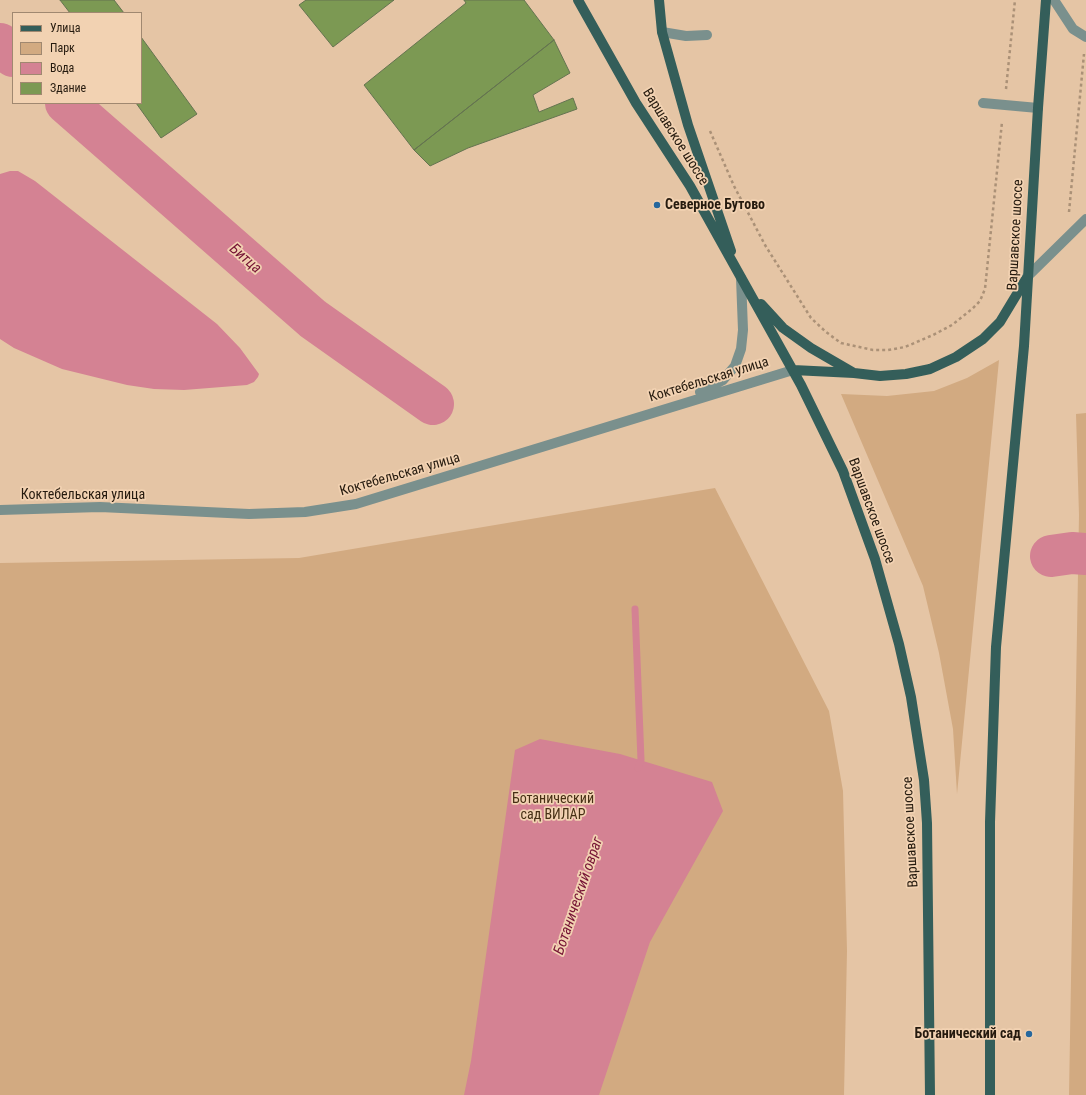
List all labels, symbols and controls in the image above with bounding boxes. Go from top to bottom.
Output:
legend [12,12,142,104]
text: Улица [50,21,80,35]
text: Парк [50,41,75,55]
text: Вода [50,61,74,75]
text: Здание [50,81,86,95]
street label: Варшавское шоссе [638,85,712,189]
street label: Варшавское шоссе [1005,179,1027,291]
place label: Северное Бутово [665,197,765,213]
marker: Северное Бутово [652,200,662,210]
water label: Битца [225,240,265,278]
street label: Коктебельская улица [647,354,771,406]
street label: Коктебельская улица [338,450,462,500]
street label: Варшавское шоссе [844,456,898,566]
street label: Коктебельская улица [21,487,145,503]
street label: Варшавское шоссе [900,776,922,888]
park label: Ботанический сад ВИЛАР [512,791,594,824]
water label: Ботанический овраг [550,835,608,957]
place label: Ботанический сад [915,1026,1021,1042]
marker: Ботанический сад [1024,1029,1034,1039]

